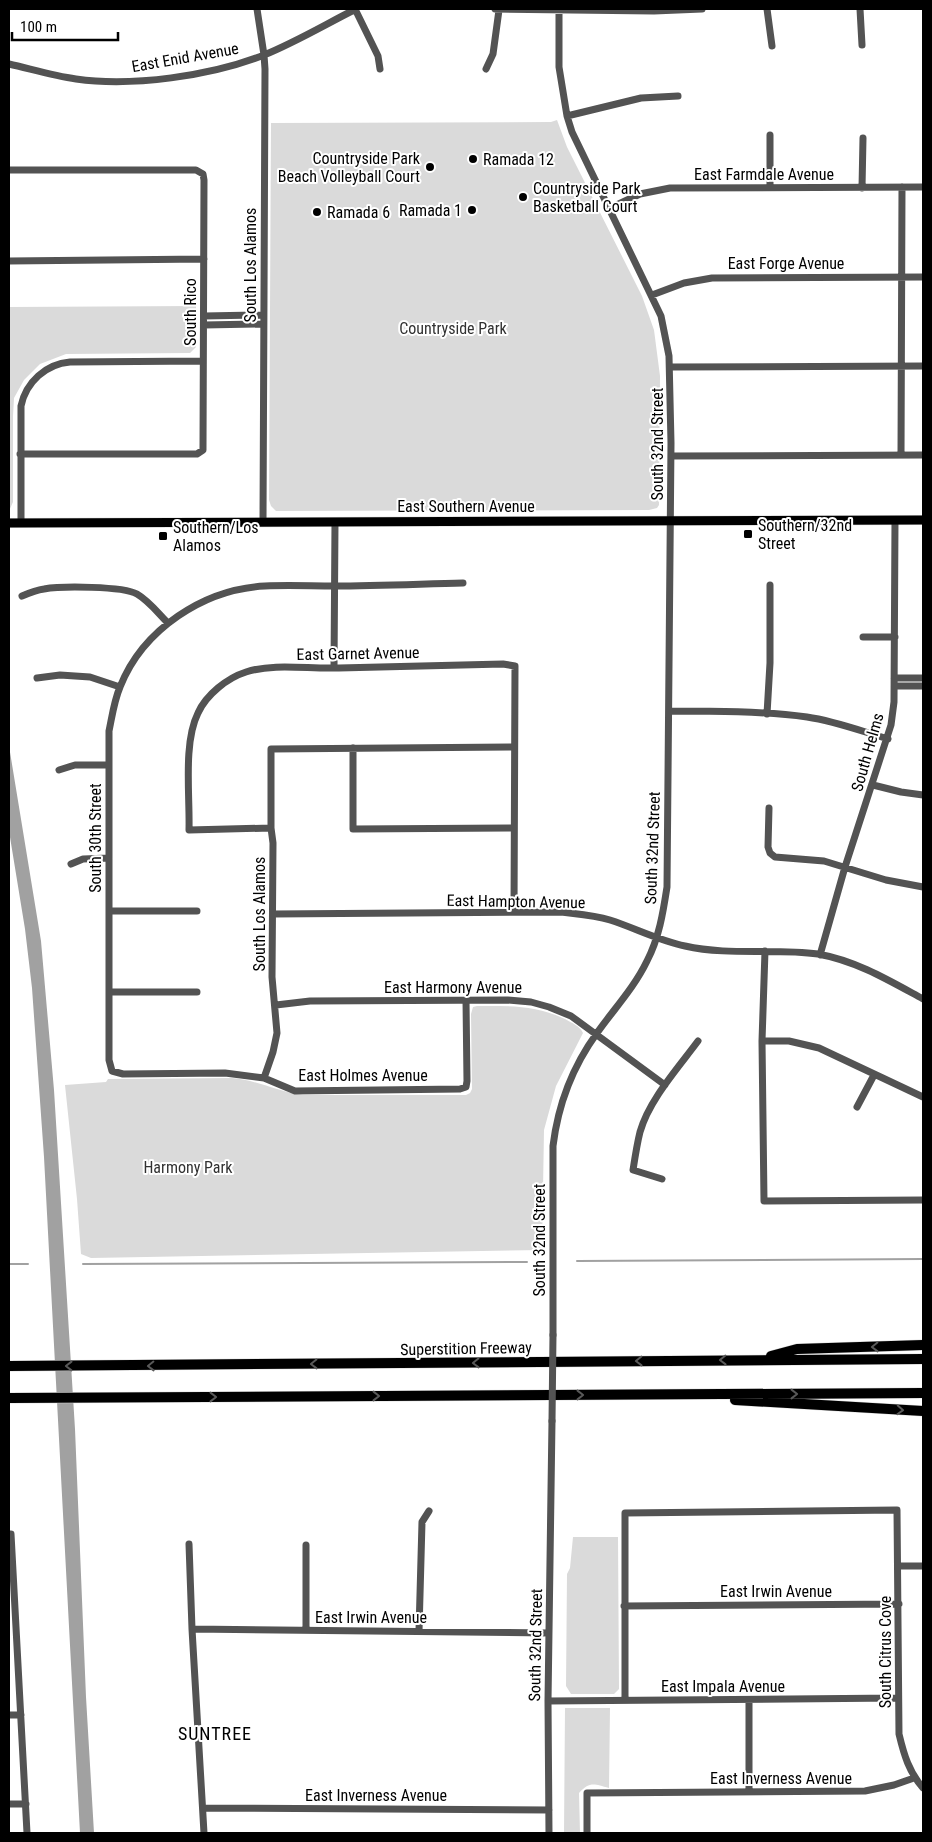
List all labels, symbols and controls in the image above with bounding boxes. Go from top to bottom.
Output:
scale bar [12,10,119,42]
text: 100 m [20,18,57,36]
street label: East Enid Avenue [130,39,240,76]
place label: Countryside Park Beach Volleyball Court [278,149,421,186]
place label: Ramada 12 [483,150,554,169]
marker: Ramada 12 [467,153,479,165]
marker: Countryside Park Beach Volleyball Court [424,161,436,173]
street label: East Farmdale Avenue [694,165,834,184]
place label: Countryside Park Basketball Court [533,179,641,216]
marker: Countryside Park Basketball Court [517,191,529,203]
place label: Ramada 1 [399,201,462,220]
place label: Ramada 6 [327,203,390,222]
marker: Ramada 1 [466,204,478,216]
marker: Ramada 6 [311,206,323,218]
street label: South Los Alamos [241,208,260,322]
street label: East Forge Avenue [728,254,844,273]
street label: South Rico [181,278,200,346]
park label: Countryside Park [399,319,508,338]
street label: South 32nd Street [648,387,667,500]
street label: East Southern Avenue [397,497,535,516]
place label: Southern/32nd Street [758,516,852,553]
place label: Southern/Los Alamos [173,518,259,555]
marker: Southern/32nd Street [742,528,754,540]
marker: Southern/Los Alamos [157,530,169,542]
street label: East Garnet Avenue [296,643,420,664]
street label: South Helms [847,711,888,794]
street label: South 30th Street [86,783,105,893]
street label: South 32nd Street [641,791,664,905]
street label: South Los Alamos [250,857,269,971]
street label: East Hampton Avenue [446,891,586,912]
street label: East Harmony Avenue [384,978,522,997]
street label: East Holmes Avenue [298,1066,428,1085]
park label: Harmony Park [143,1158,233,1177]
street label: South 32nd Street [530,1183,549,1296]
street label: Superstition Freeway [400,1338,532,1359]
one-way arrow [870,1341,878,1352]
one-way arrow [718,1355,726,1365]
one-way arrow [635,1356,642,1366]
one-way arrow [472,1358,480,1368]
one-way arrow [310,1359,318,1370]
one-way arrow [65,1361,72,1371]
one-way arrow [147,1361,155,1371]
one-way arrow [790,1389,798,1399]
one-way arrow [576,1390,584,1400]
one-way arrow [372,1391,380,1401]
one-way arrow [210,1392,217,1402]
one-way arrow [897,1405,905,1416]
street label: East Irwin Avenue [720,1582,832,1601]
street label: South 32nd Street [525,1588,546,1702]
street label: South Citrus Cove [876,1596,895,1708]
street label: East Irwin Avenue [315,1608,427,1627]
street label: East Impala Avenue [661,1677,785,1696]
district label: SUNTREE [178,1723,252,1744]
street label: East Inverness Avenue [710,1769,852,1788]
street label: East Inverness Avenue [305,1786,447,1805]

